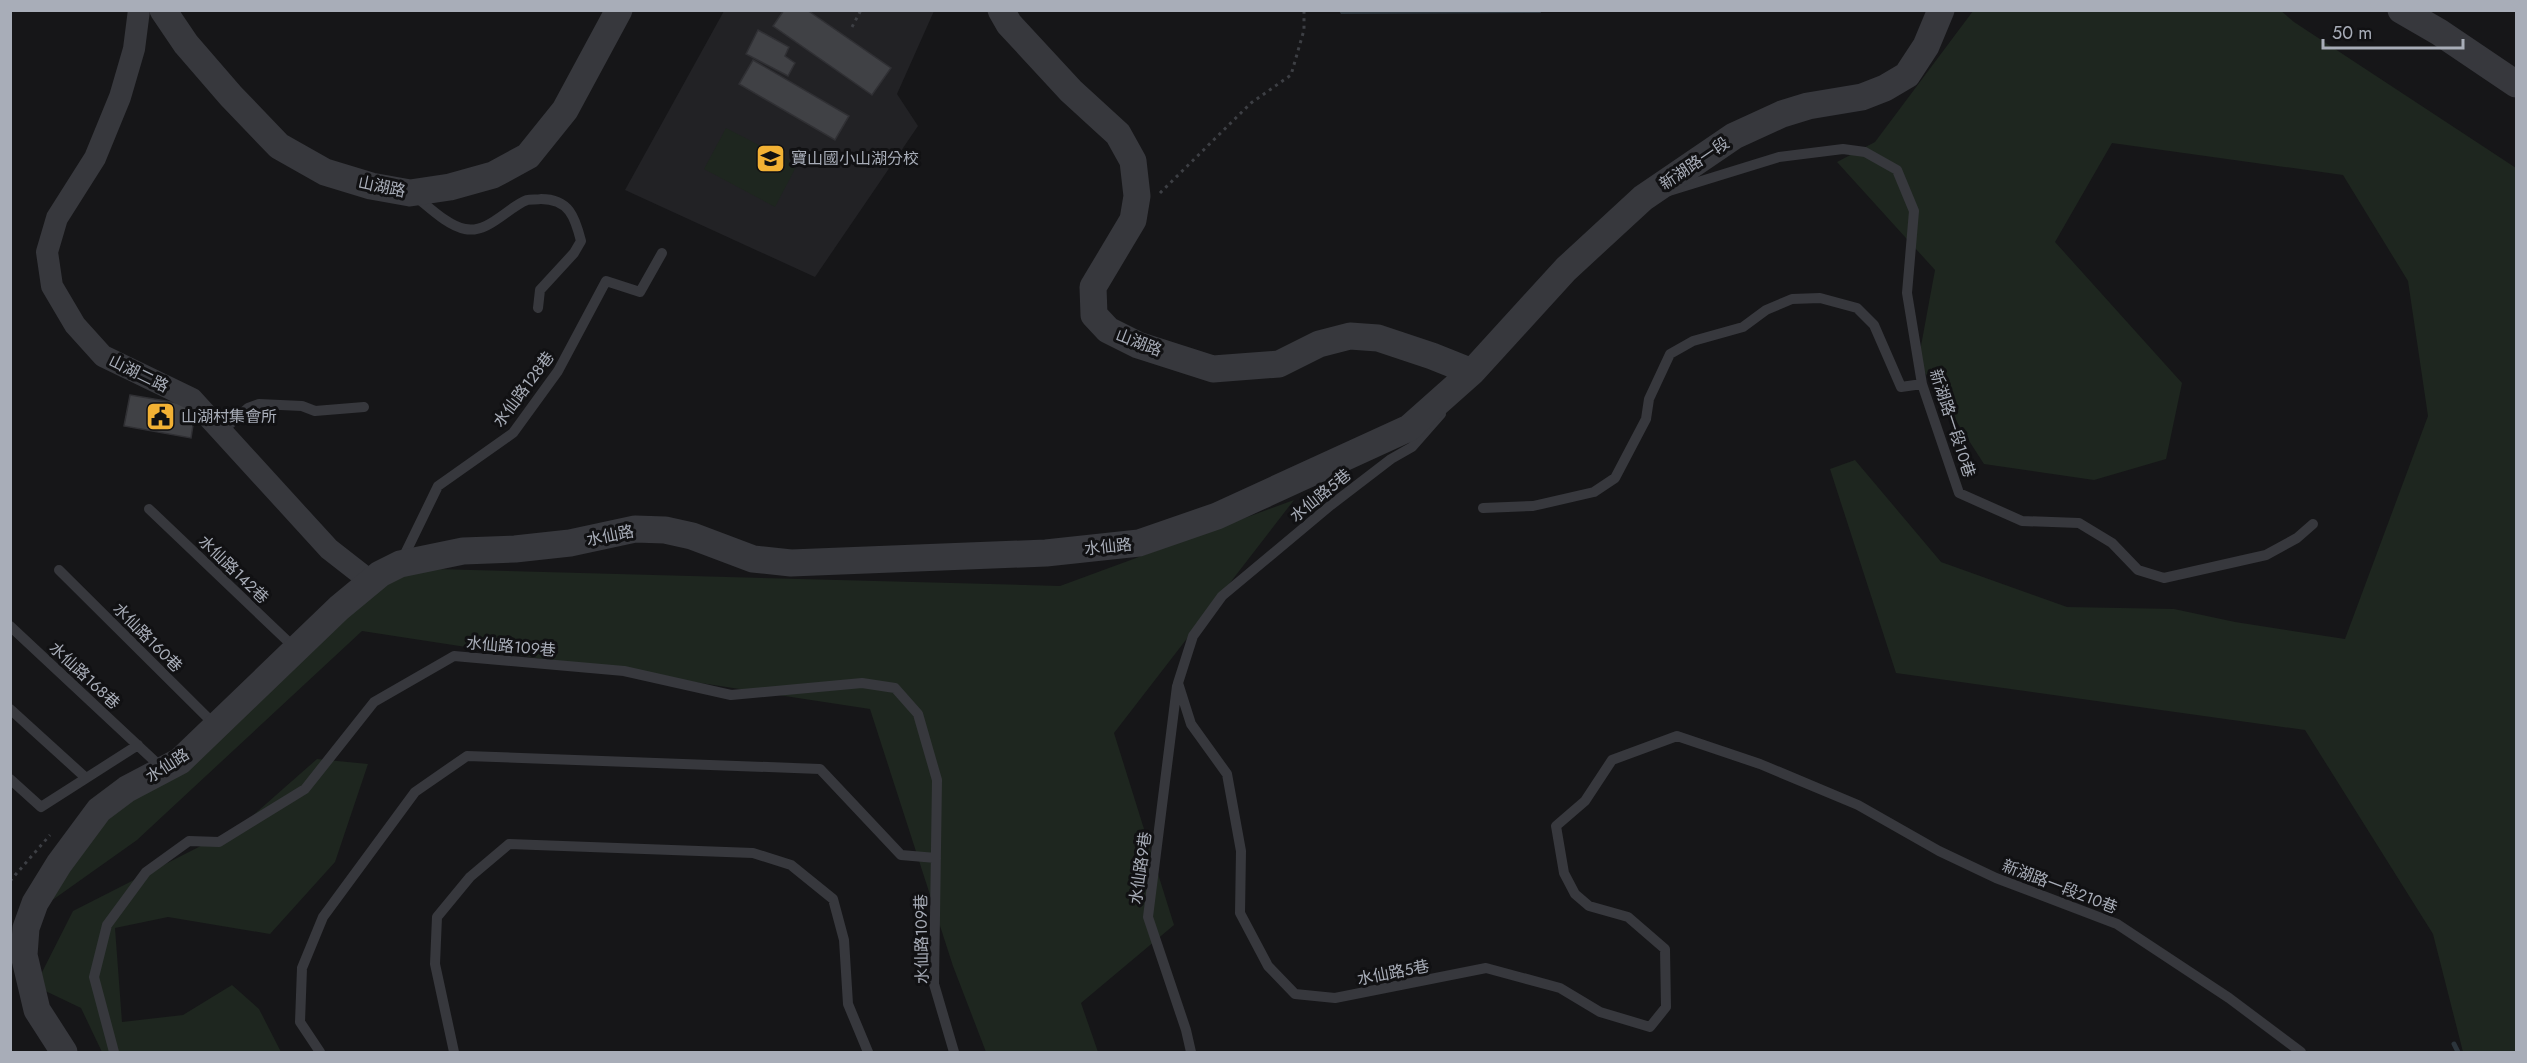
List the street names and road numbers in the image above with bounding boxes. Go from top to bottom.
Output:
street label: 新湖路一段 [1655,132,1734,195]
street label: 山湖路 [356,170,408,203]
street label: 山湖路 [1112,323,1165,362]
street label: 水仙路128巷 [487,347,559,432]
street label: 山湖二路 [105,349,173,398]
street label: 新湖路一段10巷 [1924,366,1981,480]
street label: 水仙路5巷 [1285,463,1356,527]
street label: 水仙路 [584,520,636,551]
street label: 水仙路142巷 [193,530,274,609]
street label: 水仙路 [1083,533,1133,560]
street label: 水仙路160巷 [108,597,188,677]
street label: 水仙路109巷 [465,631,557,662]
street label: 水仙路168巷 [44,637,125,714]
street label: 水仙路 [141,743,194,788]
street label: 水仙路9巷 [1124,830,1157,906]
street label: 新湖路一段210巷 [1999,854,2121,919]
street label: 水仙路109巷 [909,894,934,984]
street label: 水仙路5巷 [1355,954,1431,991]

